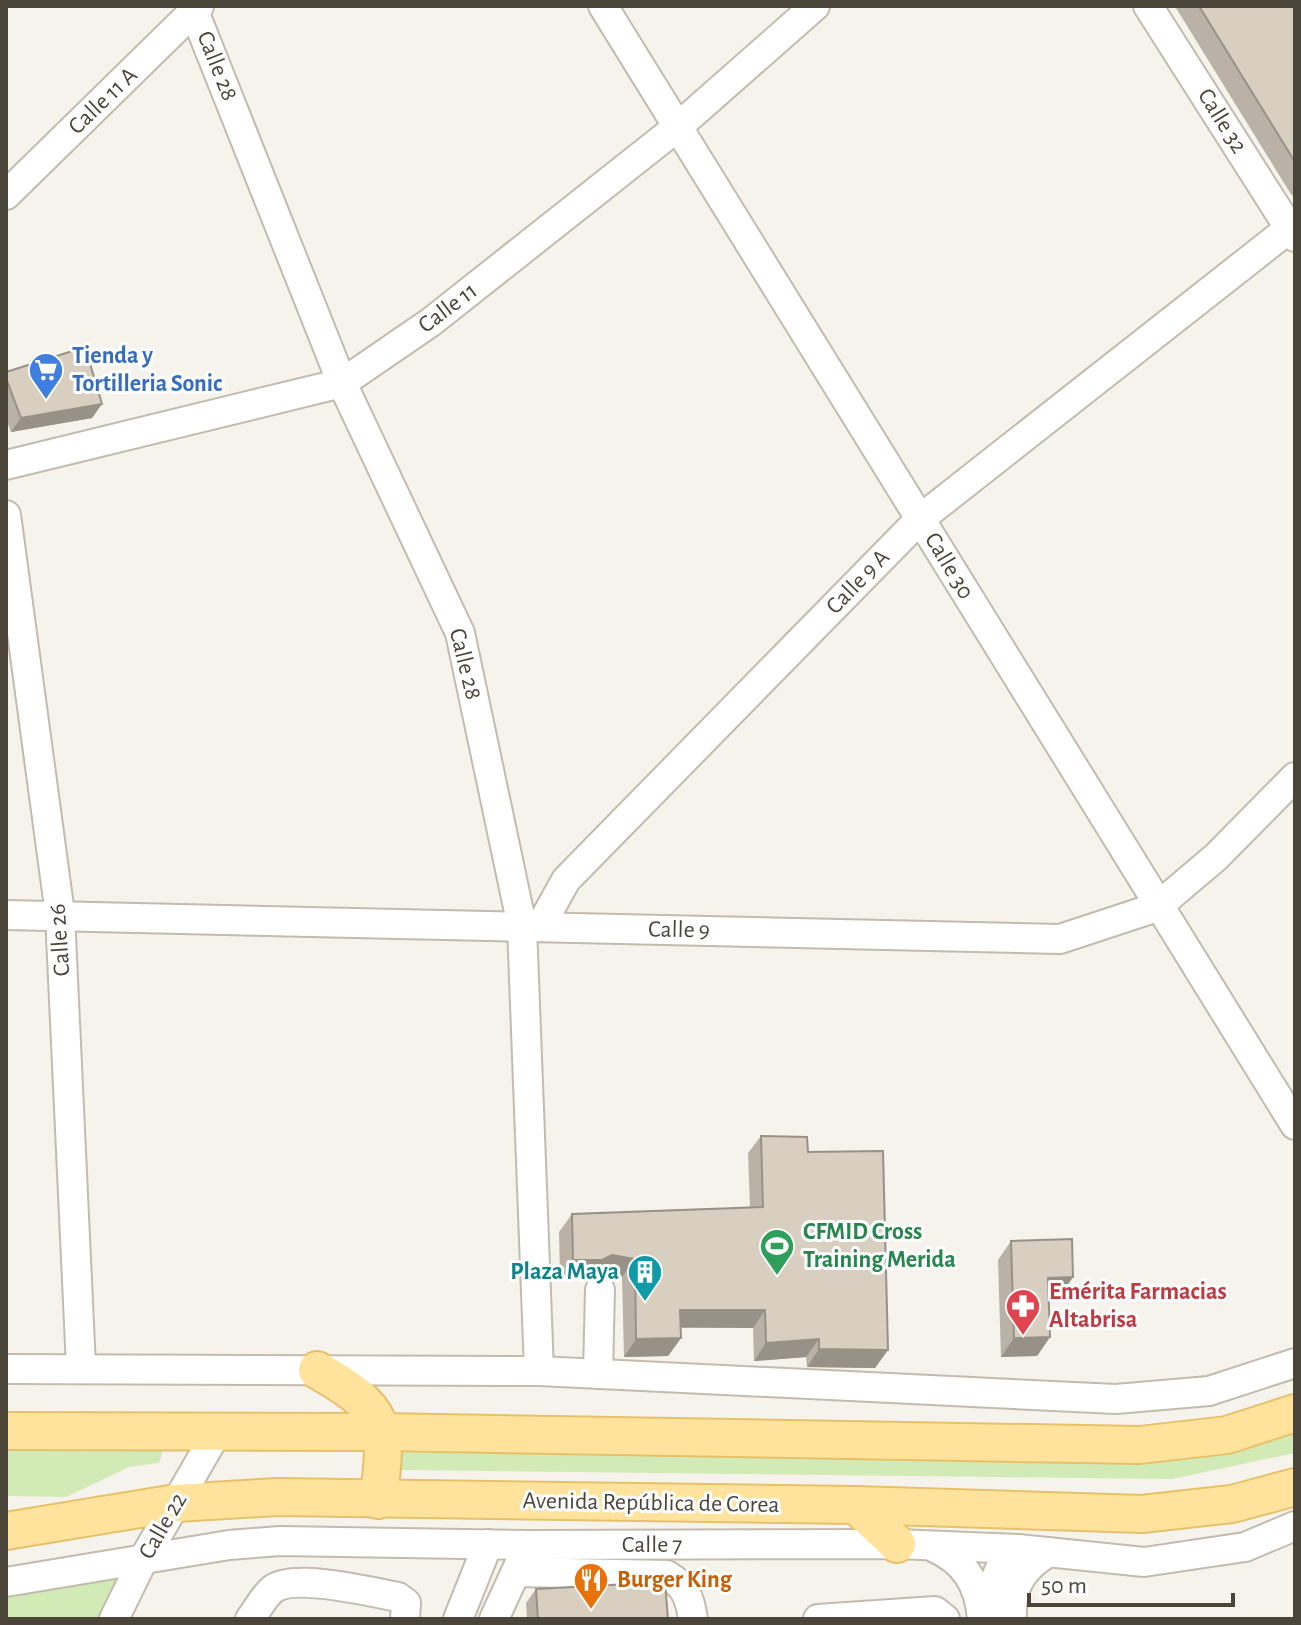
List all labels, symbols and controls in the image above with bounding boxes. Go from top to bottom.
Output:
street label: Calle 28 [192,28,242,104]
street label: Calle 11 A [64,63,142,139]
street label: Calle 32 [1193,84,1251,158]
street label: Calle 11 [414,278,482,338]
place label: Tienda y Tortilleria Sonic [72,344,222,396]
supermarket icon: Tienda y Tortilleria Sonic [27,351,65,401]
street label: Calle 30 [920,529,978,603]
street label: Calle 9 A [822,545,894,619]
street label: Calle 28 [445,626,485,702]
street label: Calle 26 [45,903,75,977]
street label: Calle 9 [648,917,710,943]
place label: CFMID Cross Training Merida [803,1220,956,1272]
sports icon: CFMID Cross Training Merida [758,1227,796,1277]
building icon: Plaza Maya [626,1253,664,1303]
place label: Plaza Maya [510,1260,619,1284]
place label: Emérita Farmacias Altabrisa [1049,1280,1227,1332]
pharmacy icon: Emérita Farmacias Altabrisa [1004,1287,1042,1337]
street label: Calle 22 [135,1489,192,1563]
street label: Avenida República de Corea [522,1489,780,1517]
street label: Calle 7 [622,1533,682,1557]
scale bar [1029,1557,1233,1607]
restaurant icon: Burger King [572,1561,610,1611]
place label: Burger King [617,1568,733,1592]
text: 50 m [1041,1574,1087,1598]

